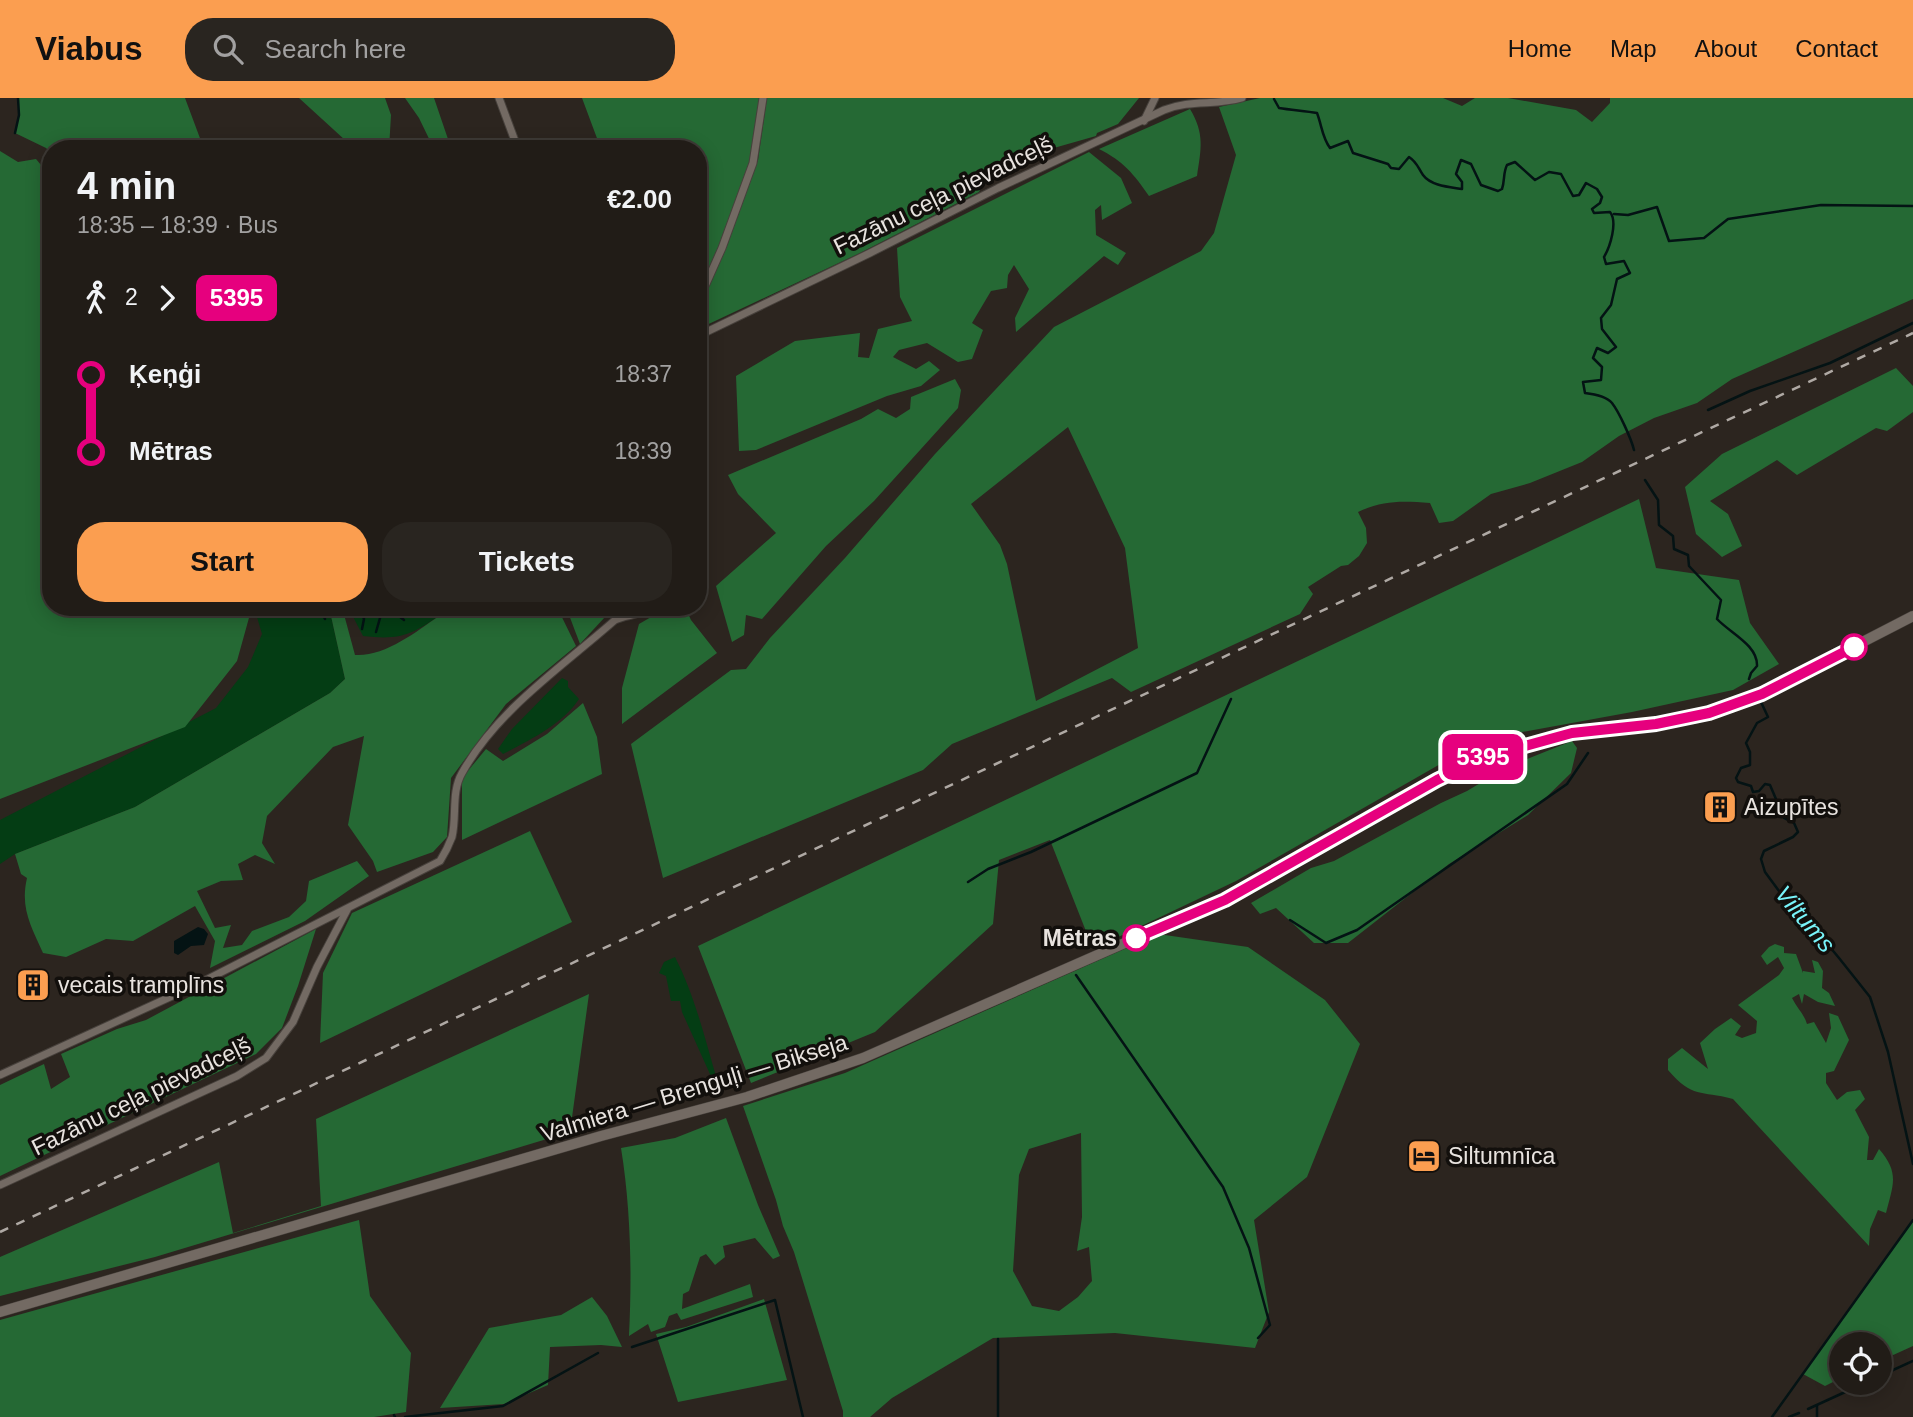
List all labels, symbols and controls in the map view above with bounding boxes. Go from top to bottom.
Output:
search box [185,18,675,81]
text: Viabus [35,30,143,67]
icon: search [209,30,247,68]
text: Search here [265,34,406,64]
text: Home [1508,35,1572,62]
text: Map [1610,35,1657,62]
text: About [1695,35,1757,62]
text: Contact [1795,35,1878,62]
street label: Fazānu ceļa pievadceļš [829,131,1057,259]
text: 4 min [77,165,176,207]
text: €2.00 [607,184,672,214]
text: 18:35 – 18:39 · Bus [77,212,278,238]
icon: walk [77,279,115,317]
icon: forward [148,279,186,317]
text: 2 [125,284,138,310]
text: 5395 [210,284,263,311]
text: Ķeņģi [129,359,201,389]
text: 18:37 [614,361,672,387]
text: Mētras [129,436,213,466]
text: 18:39 [614,438,672,464]
button: Start [77,522,368,602]
button: Tickets [382,522,672,602]
unlabelled marker [1841,634,1867,660]
line badge: 5395 [1434,734,1532,780]
text: 5395 [1456,743,1510,770]
building icon: Aizupītes [1701,788,1739,826]
place label: Aizupītes [1744,794,1839,820]
water label: Viltums [1770,880,1841,957]
place label: Mētras [1043,925,1117,951]
marker: Mētras [1123,925,1149,951]
building icon: vecais tramplīns [14,966,52,1004]
place label: vecais tramplīns [58,972,224,998]
street label: Valmiera — Brenguļi — Bikseja [538,1029,851,1147]
street label: Fazānu ceļa pievadceļš [27,1032,255,1160]
hotel icon: Siltumnīca [1405,1137,1443,1175]
place label: Siltumnīca [1448,1143,1556,1169]
map controls [1829,1332,1892,1395]
button: locate [1829,1332,1892,1395]

